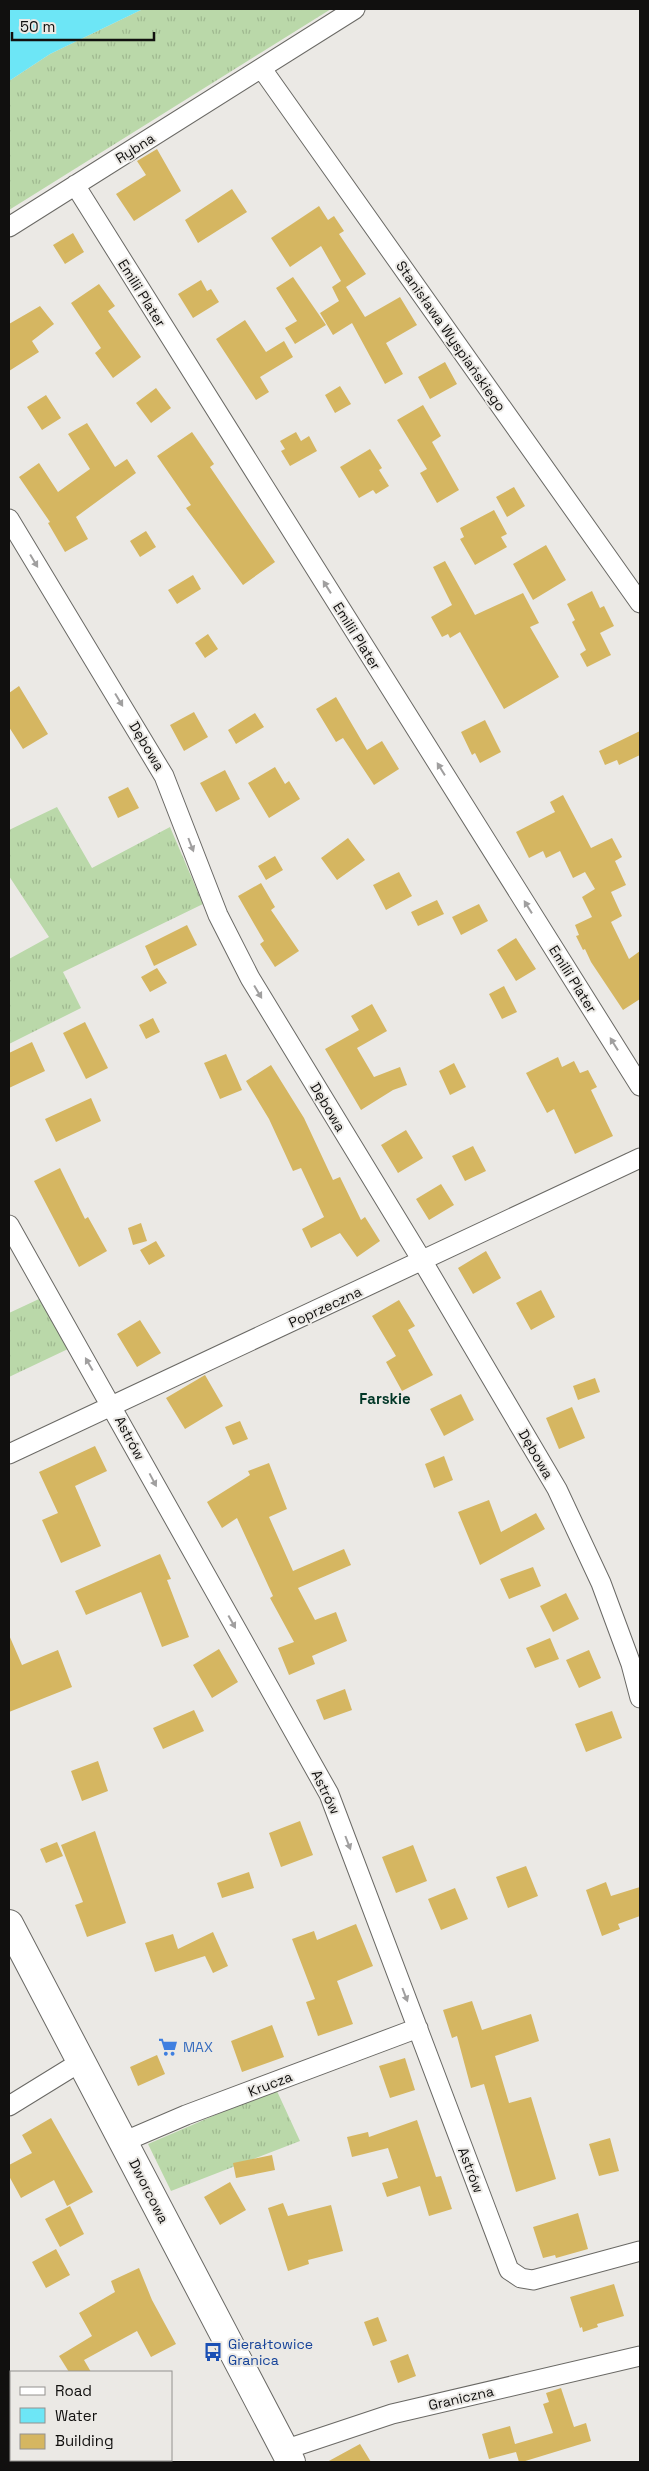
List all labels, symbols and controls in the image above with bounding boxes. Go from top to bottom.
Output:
scale bar [12,10,155,42]
text: 50 m [20,17,55,36]
street label: Rybna [112,129,158,167]
street label: Emilii Plater [114,256,170,330]
street label: Stanisława Wyspiańskiego [392,257,510,415]
one-way arrow [30,554,39,568]
one-way arrow [322,581,331,594]
street label: Emilii Plater [329,599,385,673]
one-way arrow [114,693,123,706]
street label: Dębowa [125,718,169,774]
one-way arrow [436,763,446,776]
one-way arrow [188,837,195,852]
one-way arrow [523,900,532,914]
street label: Emilii Plater [545,942,601,1016]
one-way arrow [254,986,263,999]
one-way arrow [610,1038,619,1051]
street label: Dębowa [306,1079,350,1135]
street label: Poprzeczna [286,1282,364,1332]
one-way arrow [84,1357,93,1371]
district label: Farskie [359,1389,411,1408]
street label: Astrów [111,1413,149,1463]
street label: Dębowa [515,1426,557,1482]
one-way arrow [149,1473,157,1487]
one-way arrow [227,1615,236,1629]
street label: Astrów [308,1767,344,1817]
one-way arrow [344,1836,352,1851]
one-way arrow [401,1988,409,2003]
supermarket icon: MAX [157,2036,179,2058]
place label: MAX [183,2038,213,2056]
street label: Krucza [245,2067,295,2101]
street label: Astrów [454,2145,488,2195]
street label: Dworcowa [125,2156,173,2226]
place label: Gierałtowice Granica [228,2335,313,2369]
bus stop icon: Gierałtowice Granica [202,2341,224,2363]
legend [10,2371,172,2461]
text: Road [55,2381,92,2400]
street label: Graniczna [427,2382,495,2414]
text: Water [55,2406,98,2425]
text: Building [55,2431,114,2450]

